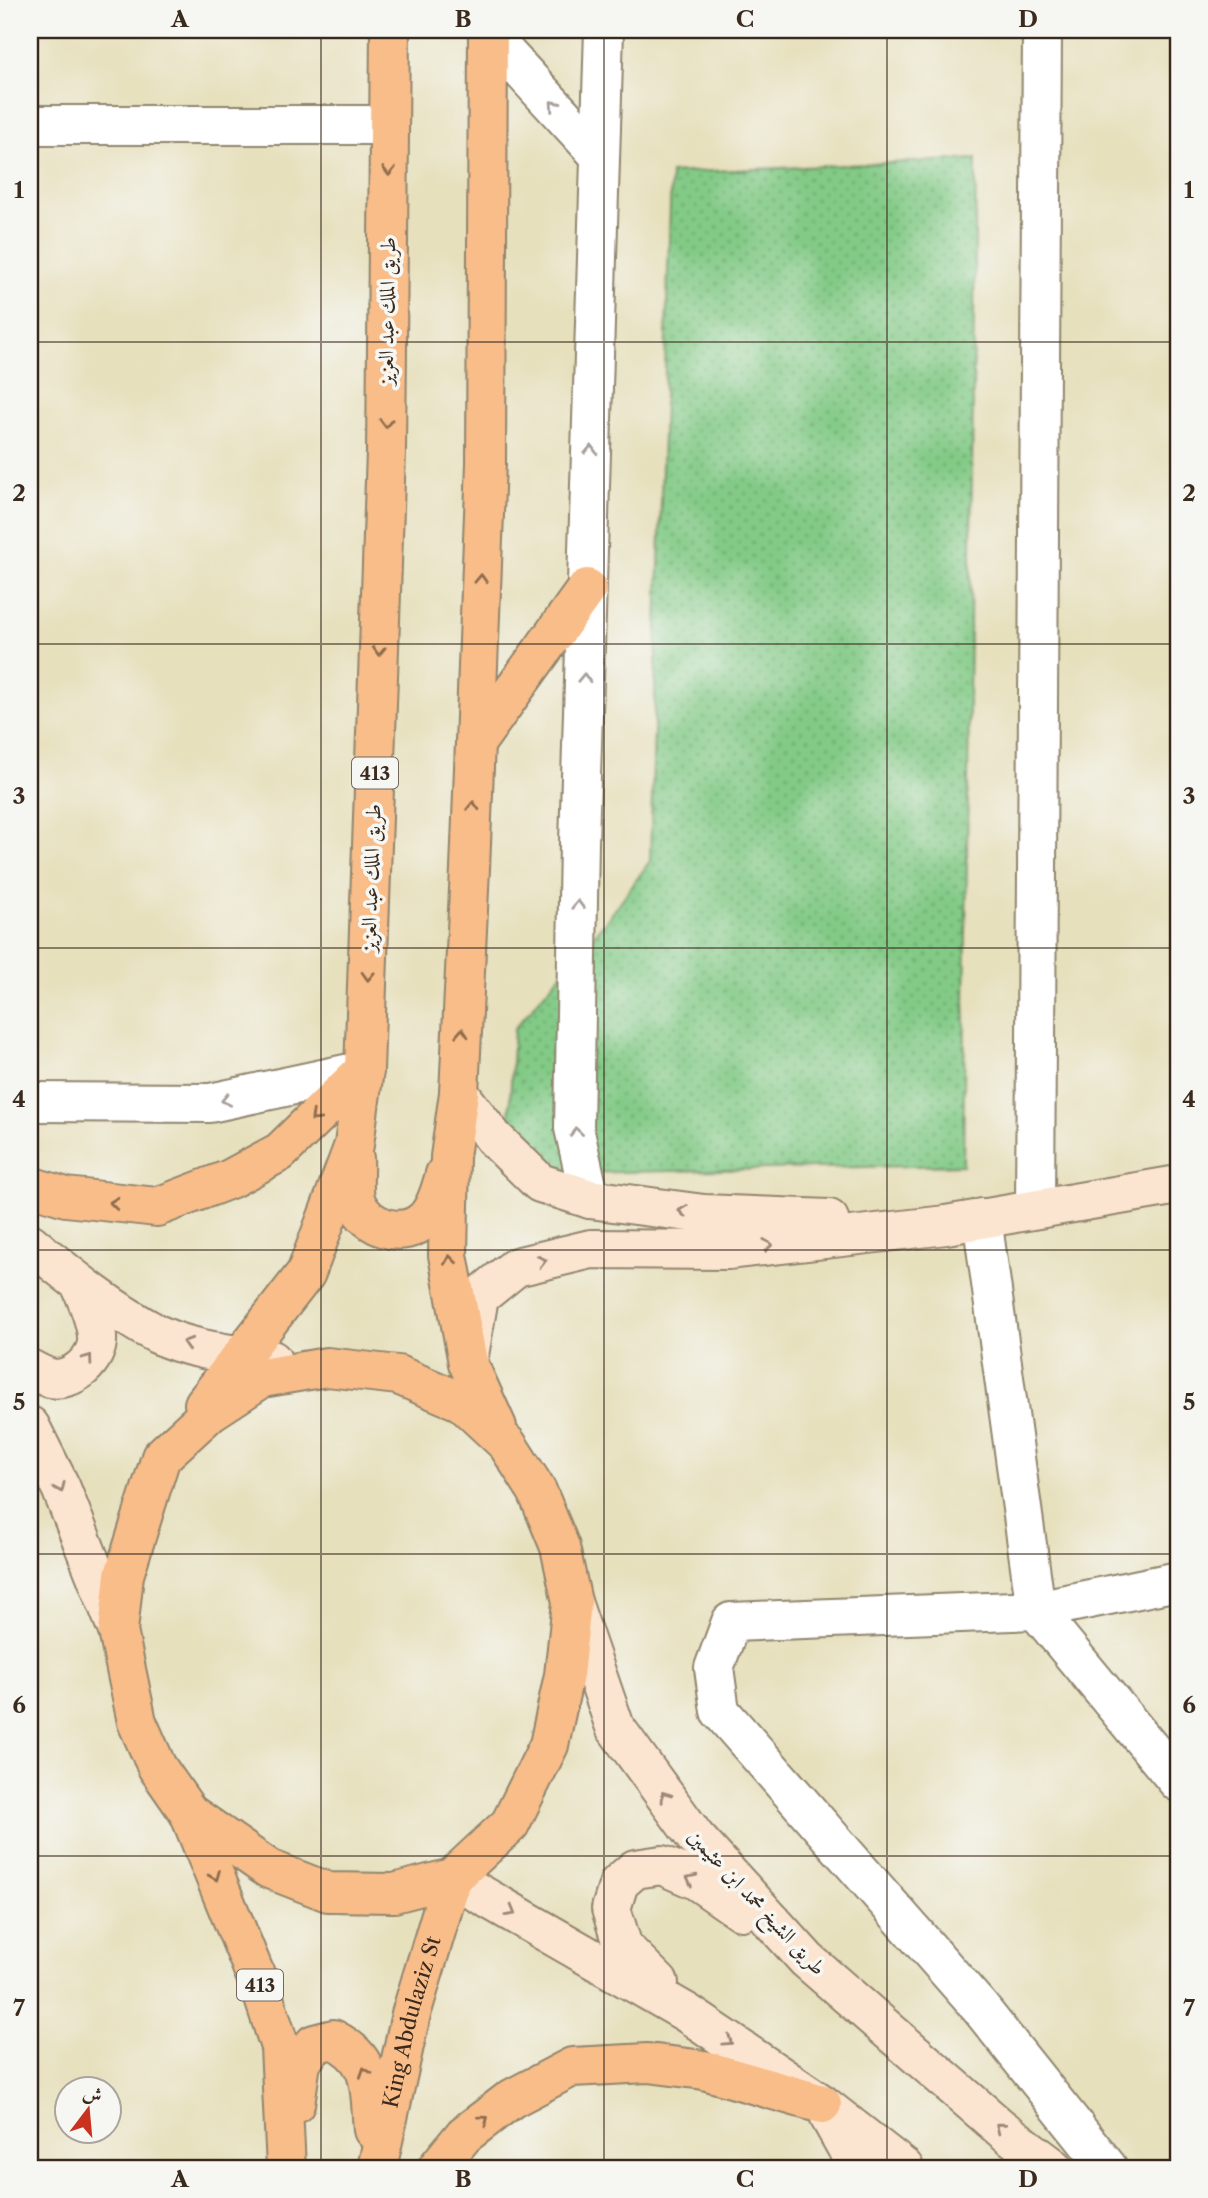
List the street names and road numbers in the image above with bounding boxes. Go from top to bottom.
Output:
street label: طريق الملك عبد العزيز [373,237,401,387]
road number: 413 [352,758,398,788]
street label: طريق الملك عبد العزيز [355,803,387,955]
street label: طريق الشيخ محمد ابن عثيمين [678,1823,832,1985]
street label: King Abdulaziz St [378,1932,446,2110]
road number: 413 [237,1969,283,2000]

